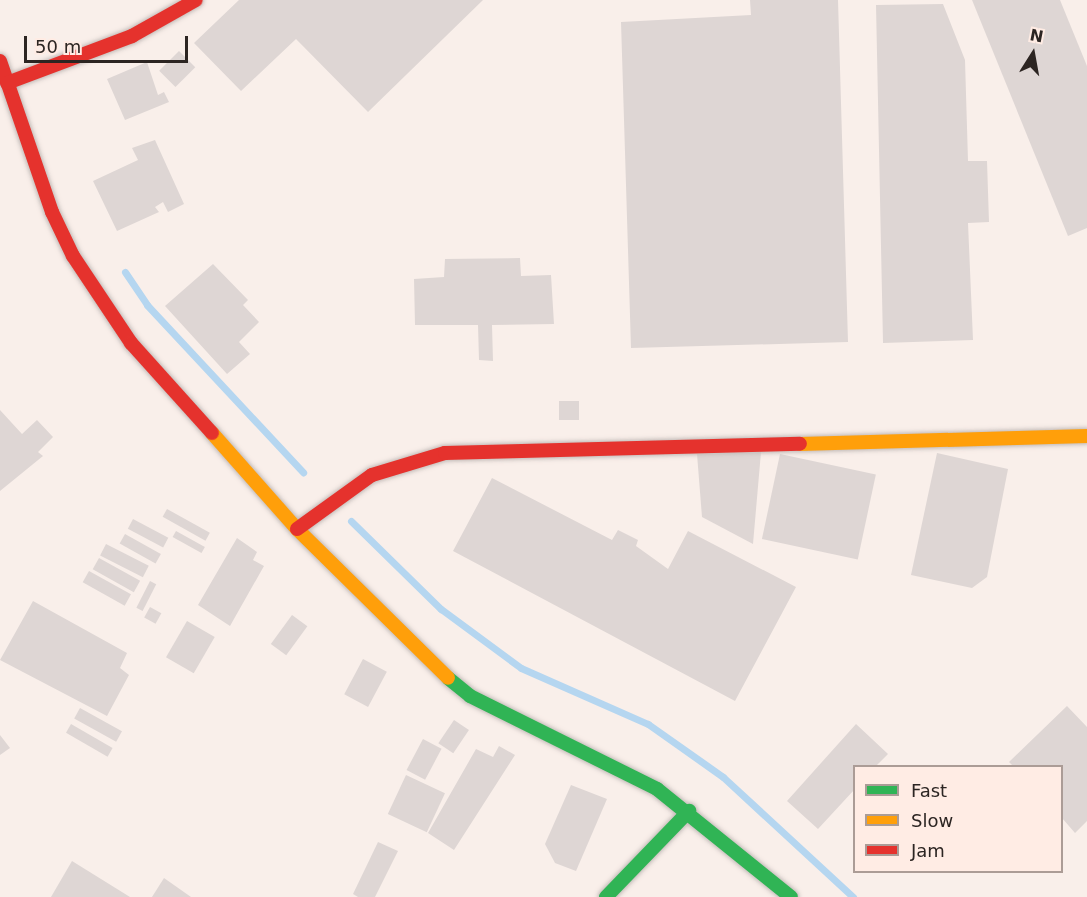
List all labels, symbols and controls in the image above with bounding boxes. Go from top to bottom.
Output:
scale bar [27,24,190,62]
north arrow [1003,24,1063,84]
text: N [1028,25,1045,46]
text: 50 m [35,36,81,57]
legend [853,765,1063,873]
text: Fast [911,780,947,801]
text: Slow [911,810,953,831]
text: Jam [911,840,945,861]

